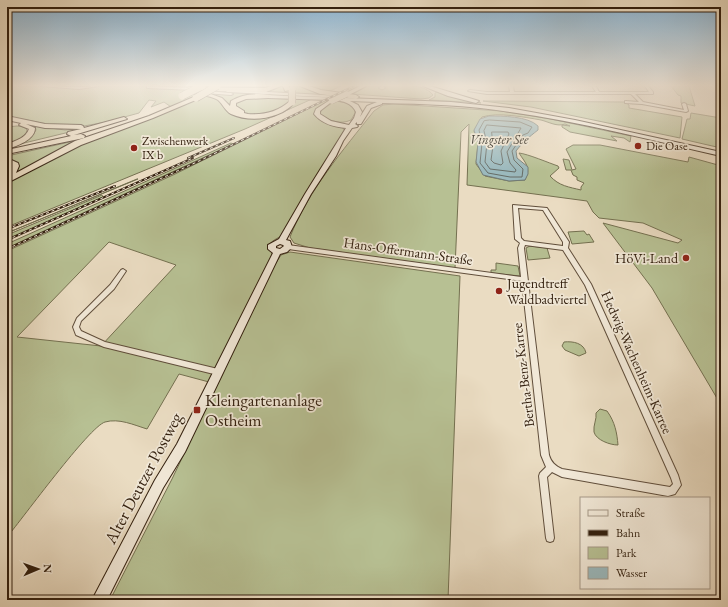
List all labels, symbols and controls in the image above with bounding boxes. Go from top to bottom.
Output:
water label: Vingster See [470,131,529,148]
place label: Zwischenwerk IX b [142,133,209,163]
place label: Die Oase [646,138,688,154]
marker: Die Oase [633,141,643,151]
marker: Zwischenwerk IX b [129,143,139,153]
street label: Hans-Offermann-Straße [342,233,474,269]
place label: HöVi-Land [615,249,679,267]
marker: HöVi-Land [681,253,691,263]
place label: Jugendtreff Waldbadviertel [506,274,588,308]
marker: Jugendtreff Waldbadviertel [494,286,504,296]
street label: Hedwig-Wachenheim-Karree [597,288,677,437]
street label: Bertha-Benz-Karree [508,321,538,428]
place label: Kleingartenanlage Ostheim [205,389,322,431]
marker: Kleingartenanlage Ostheim [192,405,202,415]
street label: Alter Deutzer Postweg [99,408,187,548]
legend [580,497,710,589]
text: Straße [616,505,645,521]
text: Bahn [616,525,641,541]
text: Park [616,545,637,561]
north arrow [18,549,58,589]
text: N [41,564,55,573]
text: Wasser [616,565,647,581]

